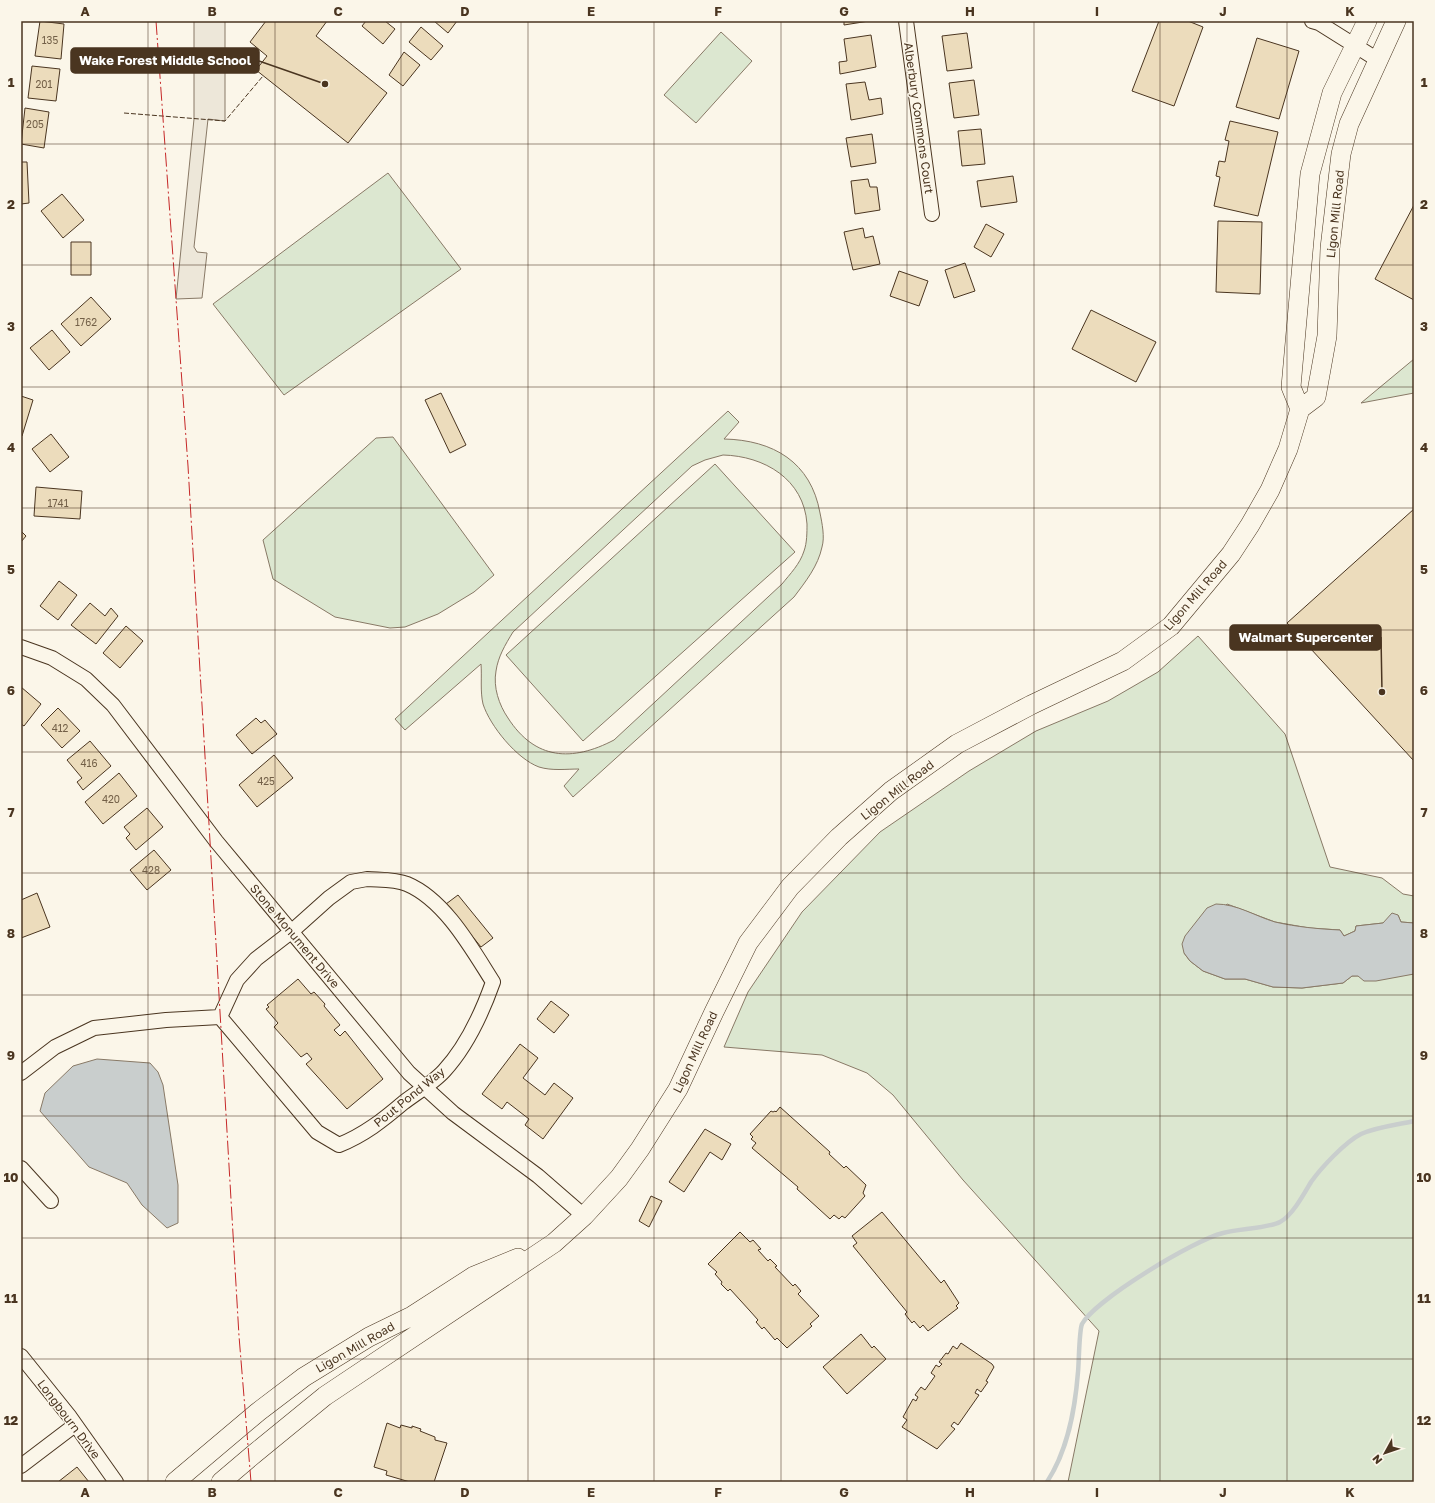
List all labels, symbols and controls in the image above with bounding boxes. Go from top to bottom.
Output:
text: A [80,3,90,19]
text: B [207,3,217,19]
text: C [333,3,343,19]
text: D [460,3,470,19]
text: E [587,3,595,19]
text: F [714,3,722,19]
text: G [839,3,849,19]
text: H [965,3,975,19]
text: I [1095,3,1099,19]
text: J [1219,3,1227,19]
text: K [1345,3,1355,19]
house number: 135 [42,34,58,46]
street label: Alberbury Commons Court [901,41,937,195]
callout: Wake Forest Middle School [71,48,259,73]
text: Wake Forest Middle School [79,52,252,68]
text: 1 [8,74,15,90]
text: 1 [1421,74,1428,90]
house number: 201 [36,78,53,90]
house number: 205 [26,118,44,130]
street label: Ligon Mill Road [1323,169,1347,259]
text: 2 [7,196,15,212]
text: 2 [1420,196,1428,212]
house number: 1762 [75,316,97,328]
text: 3 [7,318,15,334]
text: 3 [1420,318,1428,334]
text: 4 [7,439,15,455]
text: 4 [1420,439,1428,455]
house number: 1741 [47,497,69,509]
street label: Ligon Mill Road [1160,557,1230,633]
text: 5 [7,561,15,577]
text: 5 [1420,561,1428,577]
callout: Walmart Supercenter [1230,625,1381,650]
text: Walmart Supercenter [1239,629,1373,645]
text: 6 [7,682,15,698]
text: 6 [1420,682,1428,698]
house number: 412 [52,722,69,734]
house number: 416 [81,757,98,769]
street label: Ligon Mill Road [857,757,937,823]
house number: 425 [257,775,275,787]
house number: 420 [102,793,120,805]
text: 7 [7,804,15,820]
text: 7 [1420,804,1428,820]
house number: 428 [142,864,160,876]
street label: Stone Monument Drive [247,881,343,991]
text: 8 [7,925,15,941]
text: 8 [1420,925,1428,941]
street label: Ligon Mill Road [669,1009,721,1095]
text: 9 [7,1047,15,1063]
text: 9 [1420,1047,1428,1063]
street label: Pout Pond Way [370,1064,448,1130]
text: 10 [3,1169,19,1185]
text: 10 [1416,1169,1432,1185]
text: 11 [4,1290,18,1306]
text: 11 [1417,1290,1431,1306]
street label: Ligon Mill Road [313,1318,397,1376]
street label: Longbourn Drive [34,1376,104,1462]
text: 12 [4,1412,18,1428]
text: 12 [1417,1412,1431,1428]
north arrow [1365,1433,1405,1473]
text: N [1369,1452,1385,1467]
text: A [80,1484,90,1500]
text: B [207,1484,217,1500]
text: C [333,1484,343,1500]
text: D [460,1484,470,1500]
text: E [587,1484,595,1500]
text: F [714,1484,722,1500]
text: G [839,1484,849,1500]
text: H [965,1484,975,1500]
text: I [1095,1484,1099,1500]
text: J [1219,1484,1227,1500]
text: K [1345,1484,1355,1500]

